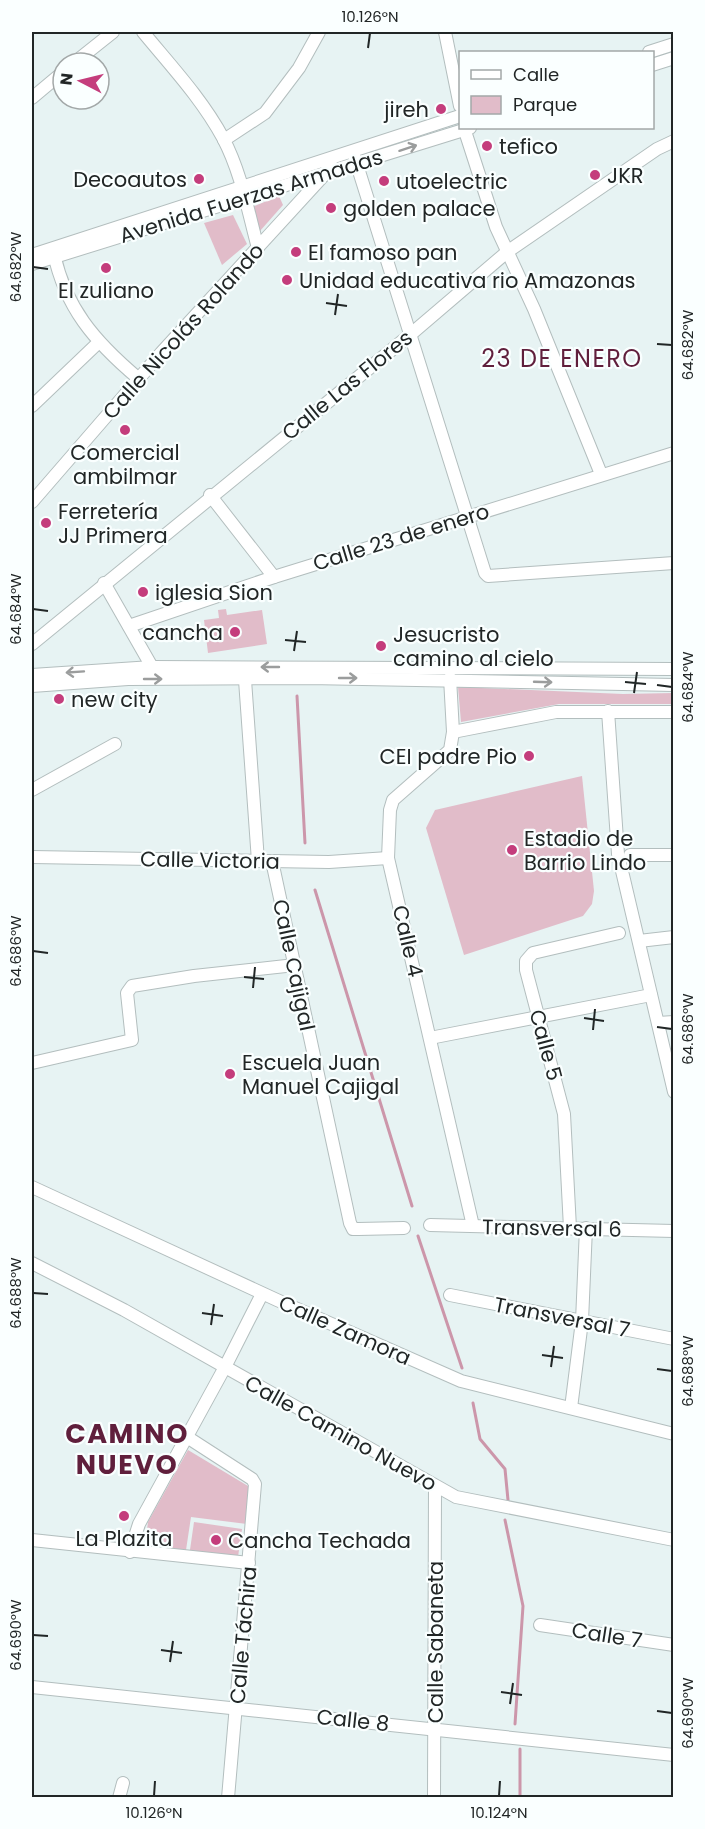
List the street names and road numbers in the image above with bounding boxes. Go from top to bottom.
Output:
street label: Avenida Fuerzas Armadas [116,142,386,250]
street label: Calle Nicolás Rolando [96,237,270,425]
street label: Calle Las Flores [276,323,418,447]
street label: Calle 23 de enero [309,496,493,578]
street label: Calle Victoria [140,844,280,876]
street label: Calle Cajigal [266,897,322,1033]
street label: Calle 4 [386,902,430,980]
street label: Calle 5 [523,1006,569,1084]
street label: Transversal 6 [482,1212,622,1244]
street label: Calle Zamora [274,1288,416,1372]
street label: Transversal 7 [492,1290,632,1344]
street label: Calle Camino Nuevo [240,1368,442,1498]
street label: Calle Sabaneta [421,1561,450,1723]
street label: Calle Táchira [223,1565,263,1705]
street label: Calle 7 [570,1615,644,1655]
street label: Calle 8 [315,1702,391,1738]

